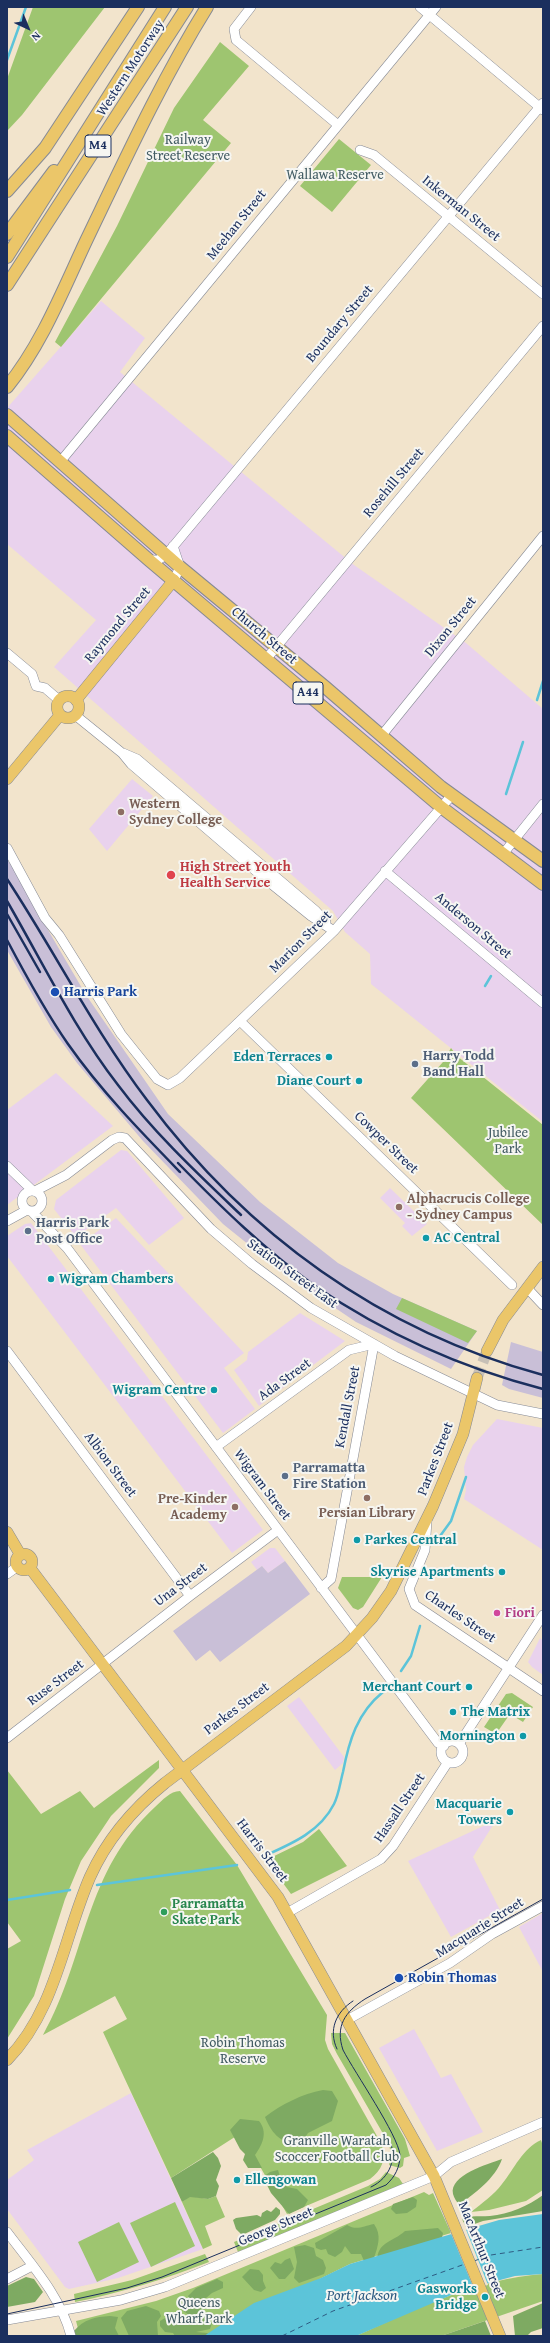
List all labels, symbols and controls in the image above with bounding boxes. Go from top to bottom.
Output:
north arrow [8,8,48,48]
street label: Western Motorway [94,17,168,119]
text: N [28,28,45,45]
park label: Railway Street Reserve [146,132,230,164]
road number: M4 [85,135,111,157]
park label: Wallawa Reserve [286,167,384,183]
street label: Inkerman Street [419,172,503,246]
street label: Meehan Street [204,187,270,263]
street label: Boundary Street [303,282,377,366]
street label: Rosehill Street [360,445,428,521]
street label: Raymond Street [81,584,155,666]
street label: Dixon Street [422,593,480,661]
street label: Church Street [228,604,300,668]
road number: A44 [293,682,323,704]
place label: Western Sydney College [129,796,222,828]
marker: Western Sydney College [116,807,126,817]
place label: High Street Youth Health Service [180,859,291,892]
marker: High Street Youth Health Service [165,869,177,881]
street label: Anderson Street [431,889,515,963]
street label: Marion Street [266,907,336,977]
place label: Harris Park [64,984,137,1000]
marker: Harris Park [49,986,61,998]
place label: Harry Todd Band Hall [423,1048,494,1080]
place label: Eden Terraces [233,1049,321,1065]
marker: Eden Terraces [324,1052,334,1062]
marker: Harry Todd Band Hall [410,1059,420,1069]
place label: Diane Court [277,1073,351,1089]
marker: Diane Court [354,1076,364,1086]
street label: Cowper Street [350,1108,422,1178]
park label: Jubilee Park [488,1125,528,1158]
place label: Alphacrucis College - Sydney Campus [407,1191,530,1224]
marker: Alphacrucis College - Sydney Campus [394,1202,404,1212]
place label: Harris Park Post Office [36,1215,109,1248]
marker: Harris Park Post Office [23,1226,33,1236]
place label: AC Central [434,1230,500,1246]
marker: AC Central [421,1233,431,1243]
street label: Station Street East [243,1235,341,1313]
place label: Wigram Chambers [59,1271,174,1287]
marker: Wigram Chambers [46,1274,56,1284]
street label: Ada Street [255,1355,315,1405]
street label: Kendall Street [332,1365,364,1449]
place label: Wigram Centre [112,1382,206,1398]
marker: Wigram Centre [209,1385,219,1395]
street label: Parkes Street [414,1420,458,1498]
street label: Albion Street [80,1429,140,1501]
street label: Wigram Street [230,1446,294,1524]
place label: Parramatta Fire Station [293,1460,366,1492]
marker: Parramatta Fire Station [280,1471,290,1481]
place label: Pre-Kinder Academy [158,1491,227,1524]
marker: Persian Library [362,1493,372,1503]
marker: Pre-Kinder Academy [230,1502,240,1512]
place label: Persian Library [319,1505,415,1521]
place label: Parkes Central [365,1532,457,1548]
marker: Parkes Central [352,1535,362,1545]
street label: Una Street [151,1560,211,1610]
place label: Skyrise Apartments [370,1564,494,1580]
marker: Skyrise Apartments [497,1567,507,1577]
street label: Charles Street [421,1587,499,1647]
place label: Fiori [505,1605,535,1621]
marker: Fiori [492,1608,502,1618]
street label: Ruse Street [24,1656,88,1710]
street label: Parkes Street [201,1679,273,1739]
place label: Merchant Court [362,1679,461,1695]
marker: Merchant Court [464,1682,474,1692]
place label: The Matrix [461,1704,530,1720]
marker: The Matrix [448,1707,458,1717]
place label: Mornington [440,1728,515,1744]
marker: Mornington [518,1731,528,1741]
street label: Hassall Street [371,1770,429,1846]
place label: Macquarie Towers [436,1796,502,1828]
marker: Macquarie Towers [505,1807,515,1817]
street label: Harris Street [233,1816,291,1886]
street label: Macquarie Street [433,1894,527,1962]
place label: Parramatta Skate Park [172,1896,244,1928]
marker: Parramatta Skate Park [159,1907,169,1917]
place label: Robin Thomas [408,1970,497,1986]
marker: Robin Thomas [393,1972,405,1984]
park label: Robin Thomas Reserve [201,2035,285,2068]
park label: Granville Waratah Scoccer Football Club [275,2133,399,2166]
place label: Ellengowan [245,2172,316,2188]
marker: Ellengowan [232,2175,242,2185]
street label: MacArthur Street [454,2199,508,2301]
street label: George Street [236,2204,316,2250]
place label: Gasworks Bridge [418,2281,477,2314]
water label: Port Jackson [327,2287,397,2305]
marker: Gasworks Bridge [480,2292,490,2302]
park label: Queens Wharf Park [166,2295,232,2328]

